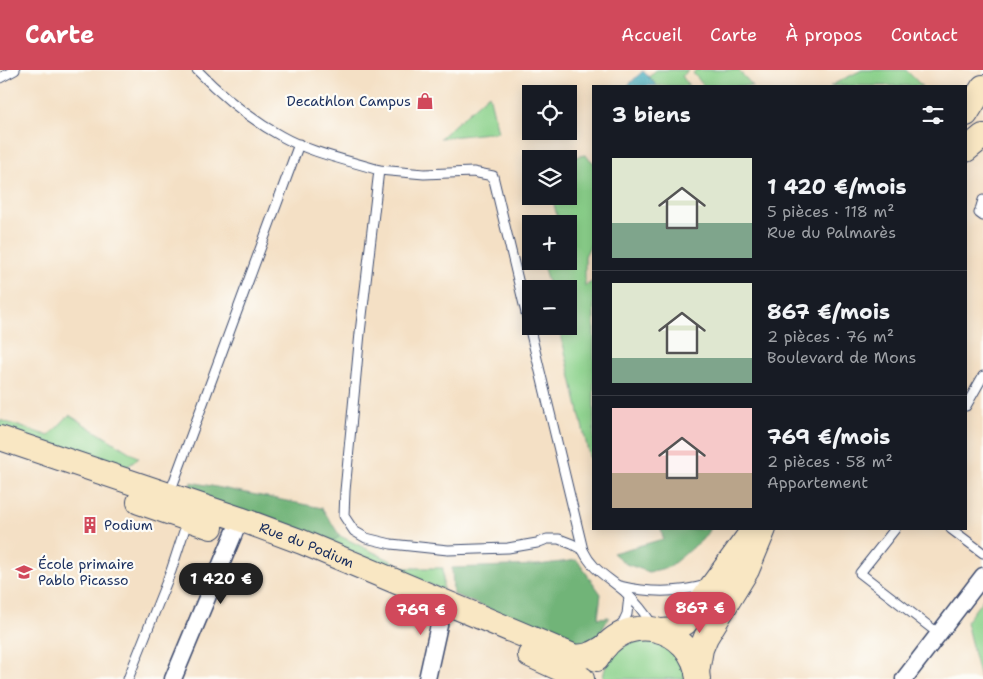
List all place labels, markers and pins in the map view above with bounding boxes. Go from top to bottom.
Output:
shop icon: Decathlon Campus [415,91,435,111]
place label: Decathlon Campus [287,92,411,110]
building icon: Podium [80,515,100,535]
place label: Podium [104,516,153,534]
place label: École primaire Pablo Picasso [38,555,134,589]
school or university icon: École primaire Pablo Picasso [14,562,34,582]
pin: 1 420 € [175,562,267,605]
pin: 867 € [665,592,735,634]
pin: 769 € [386,594,456,636]

